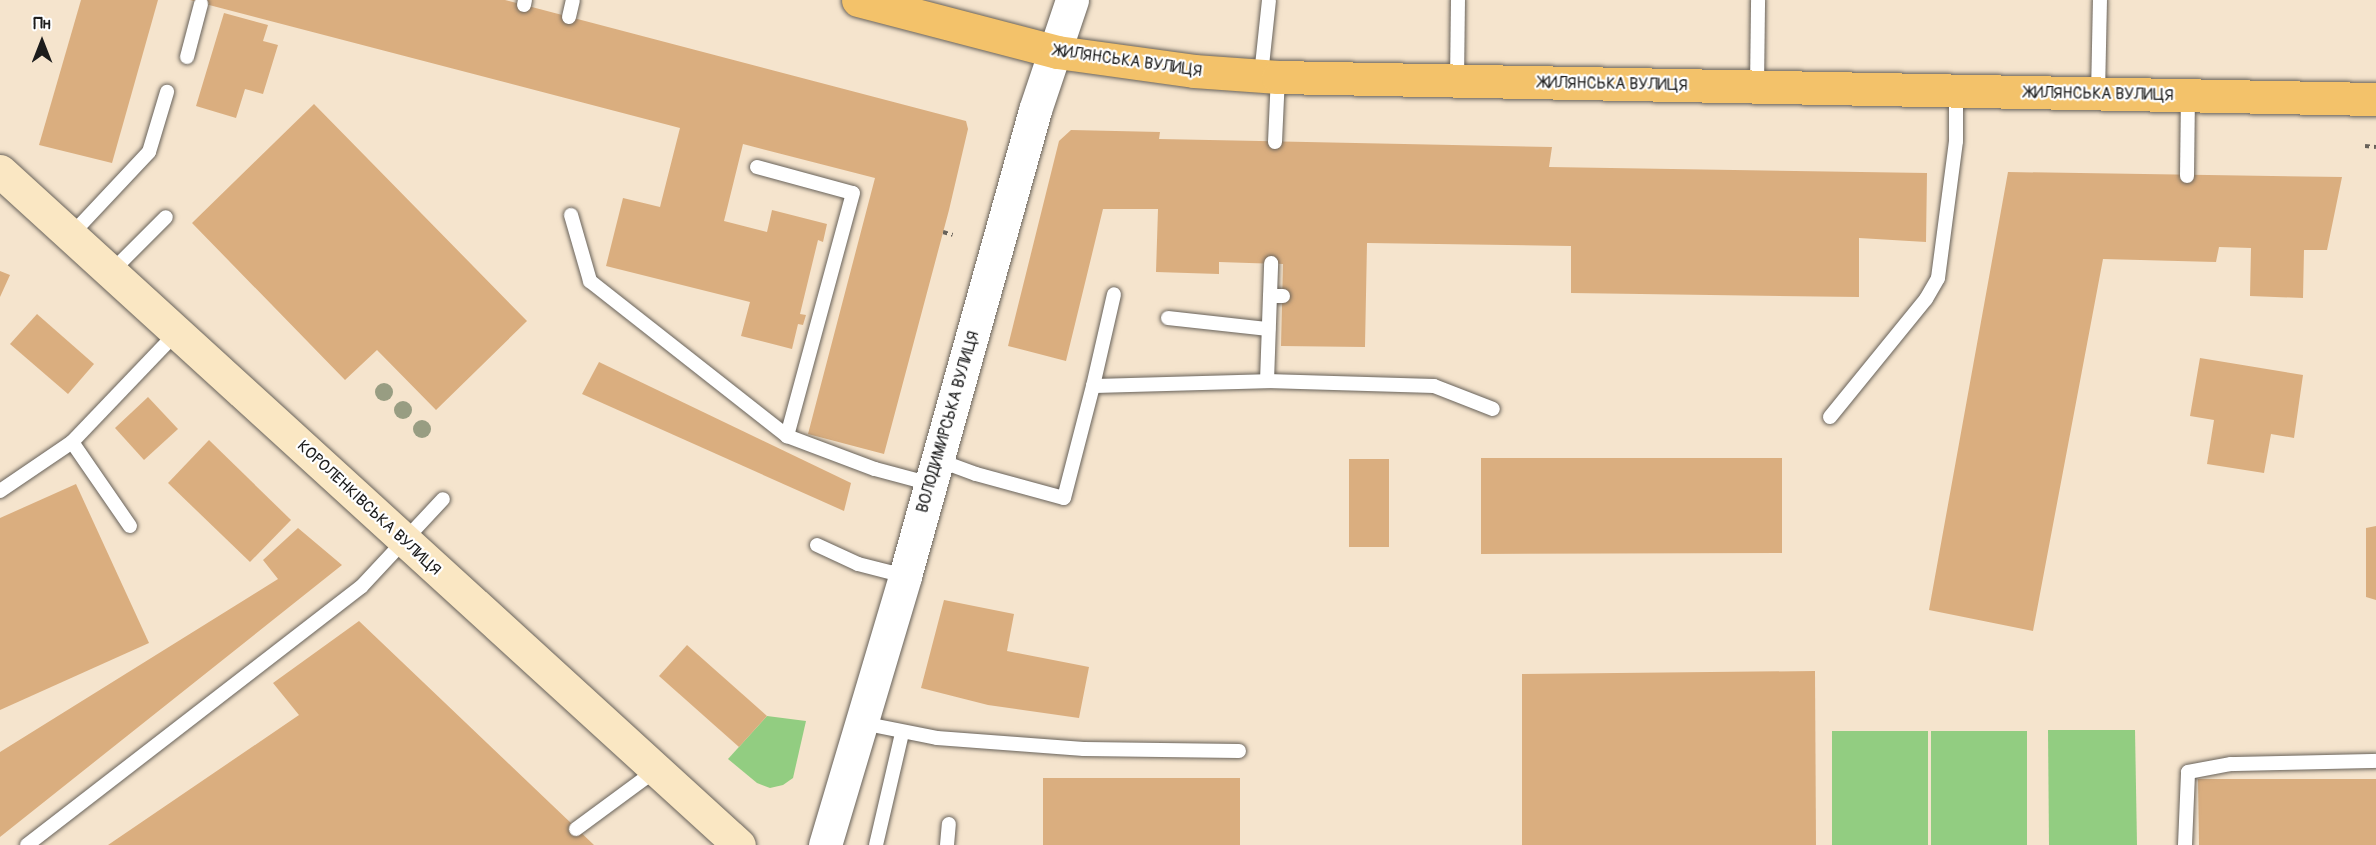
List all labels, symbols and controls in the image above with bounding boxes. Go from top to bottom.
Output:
north arrow [12,12,72,72]
text: Пн [33,14,51,34]
street label: ЖИЛЯНСЬКА ВУЛИЦЯ [1053,41,1203,81]
street label: ЖИЛЯНСЬКА ВУЛИЦЯ [1538,73,1688,95]
street label: ЖИЛЯНСЬКА ВУЛИЦЯ [2024,83,2174,105]
street label: ВОЛОДИМИРСЬКА ВУЛИЦЯ [913,329,983,515]
street label: КОРОЛЕНКІВСЬКА ВУЛИЦЯ [293,436,445,580]

